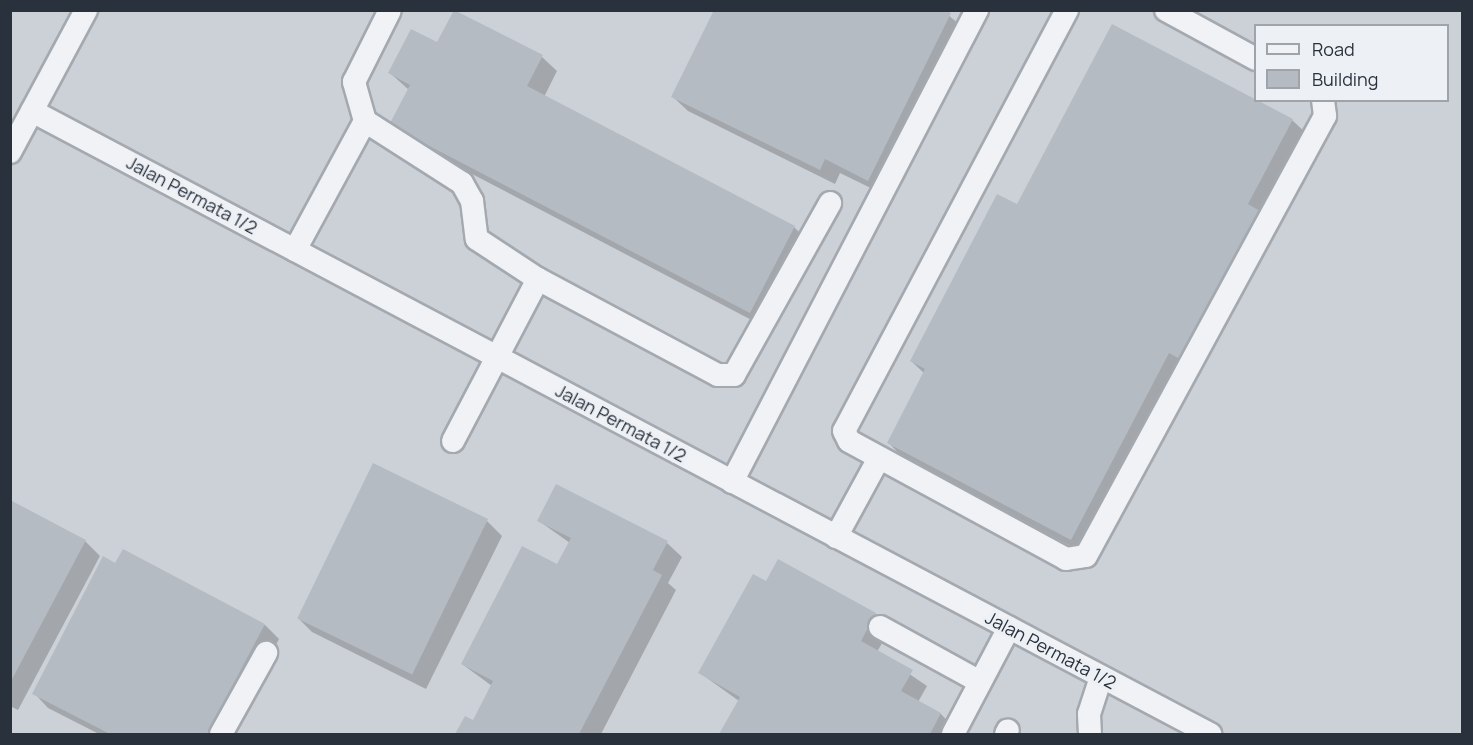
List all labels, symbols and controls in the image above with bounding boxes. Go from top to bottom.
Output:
legend [1254,24,1449,102]
text: Road [1312,37,1355,61]
text: Building [1312,67,1378,91]
street label: Jalan Permata 1/2 [123,151,261,239]
street label: Jalan Permata 1/2 [552,379,690,467]
street label: Jalan Permata 1/2 [982,606,1120,694]

